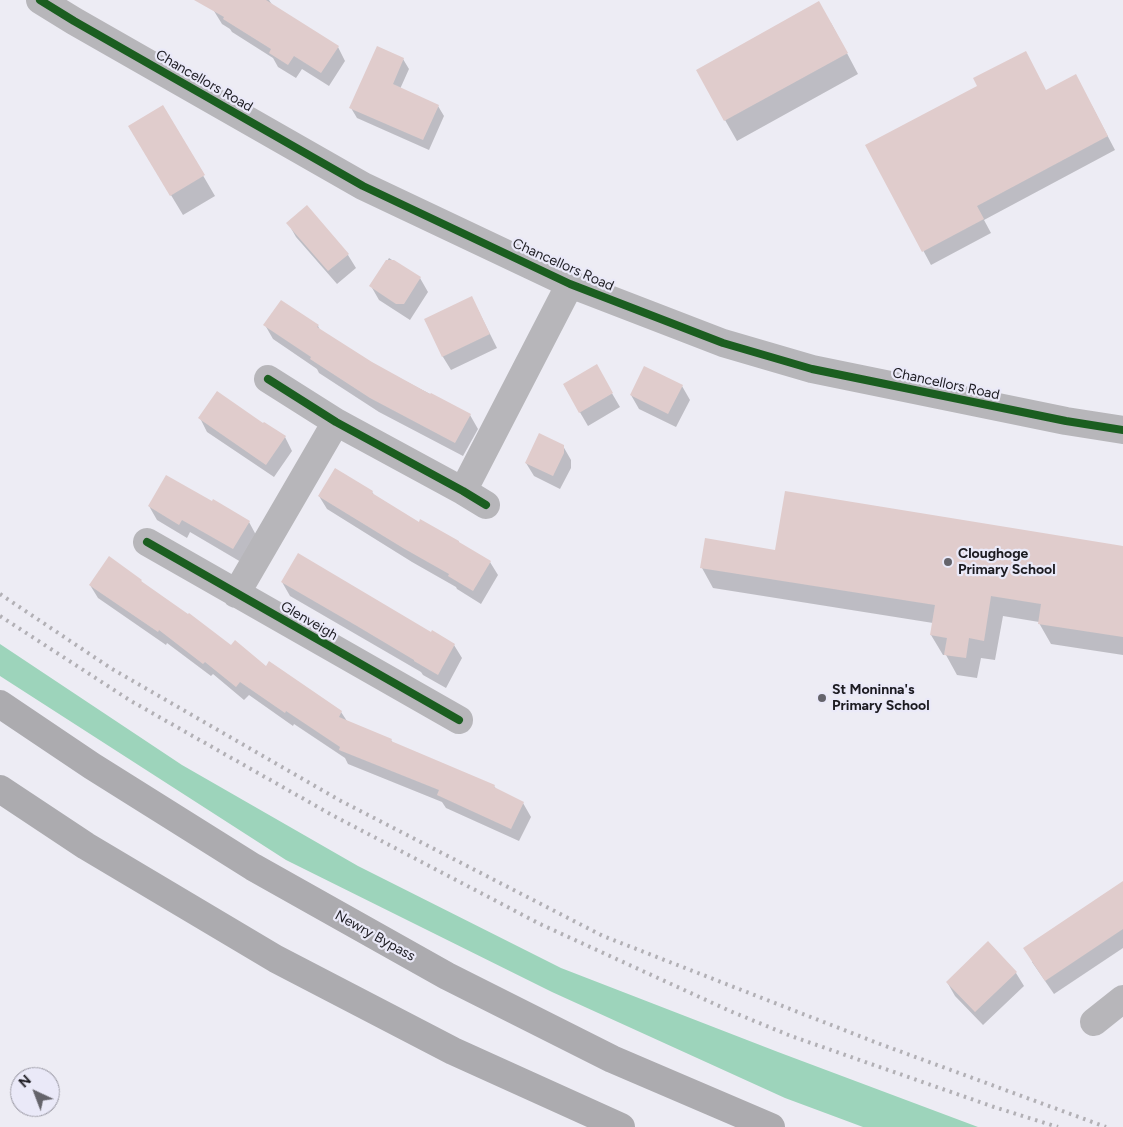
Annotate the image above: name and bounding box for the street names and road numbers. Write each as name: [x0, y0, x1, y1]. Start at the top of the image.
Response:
street label: Chancellors Road: [152, 46, 256, 116]
street label: Chancellors Road: [510, 235, 616, 295]
street label: Chancellors Road: [891, 364, 1001, 404]
street label: Glenveigh: [277, 598, 341, 644]
street label: Newry Bypass: [332, 907, 418, 965]

